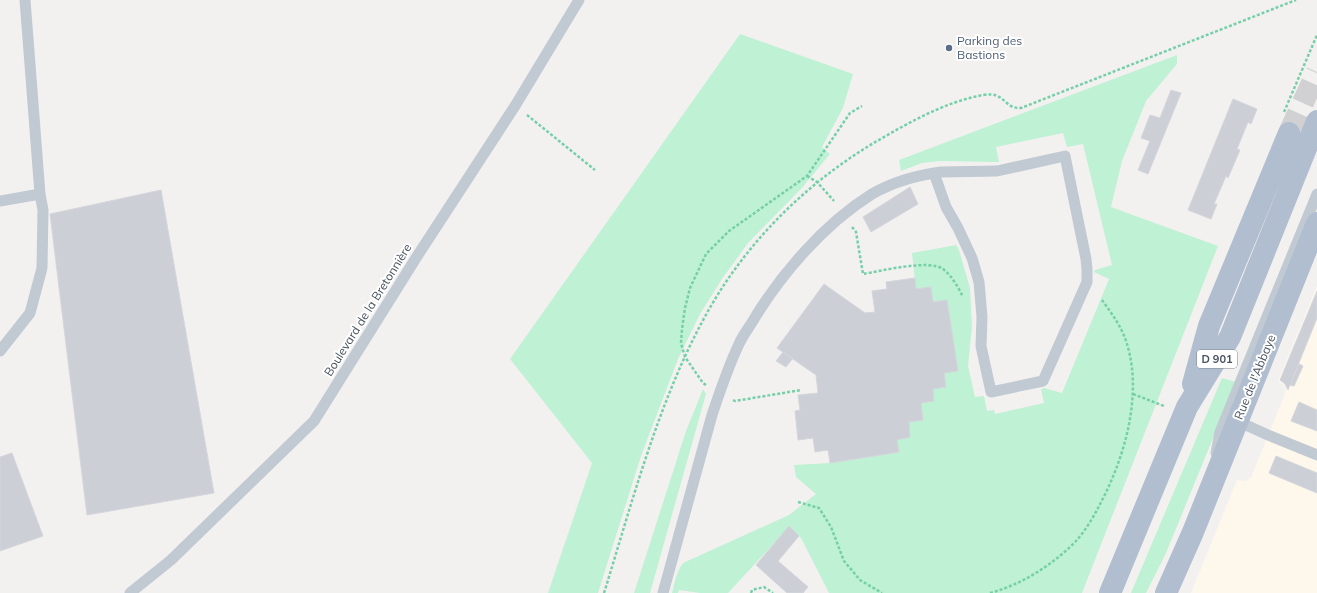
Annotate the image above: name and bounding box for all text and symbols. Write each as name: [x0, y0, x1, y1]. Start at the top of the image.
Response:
place label: Parking des Bastions: [957, 33, 1022, 62]
marker: Parking des Bastions: [944, 43, 954, 53]
street label: Boulevard de la Bretonnière: [321, 241, 415, 379]
street label: Rue de l'Abbaye: [1231, 332, 1278, 422]
road number: D 901: [1197, 350, 1237, 368]

